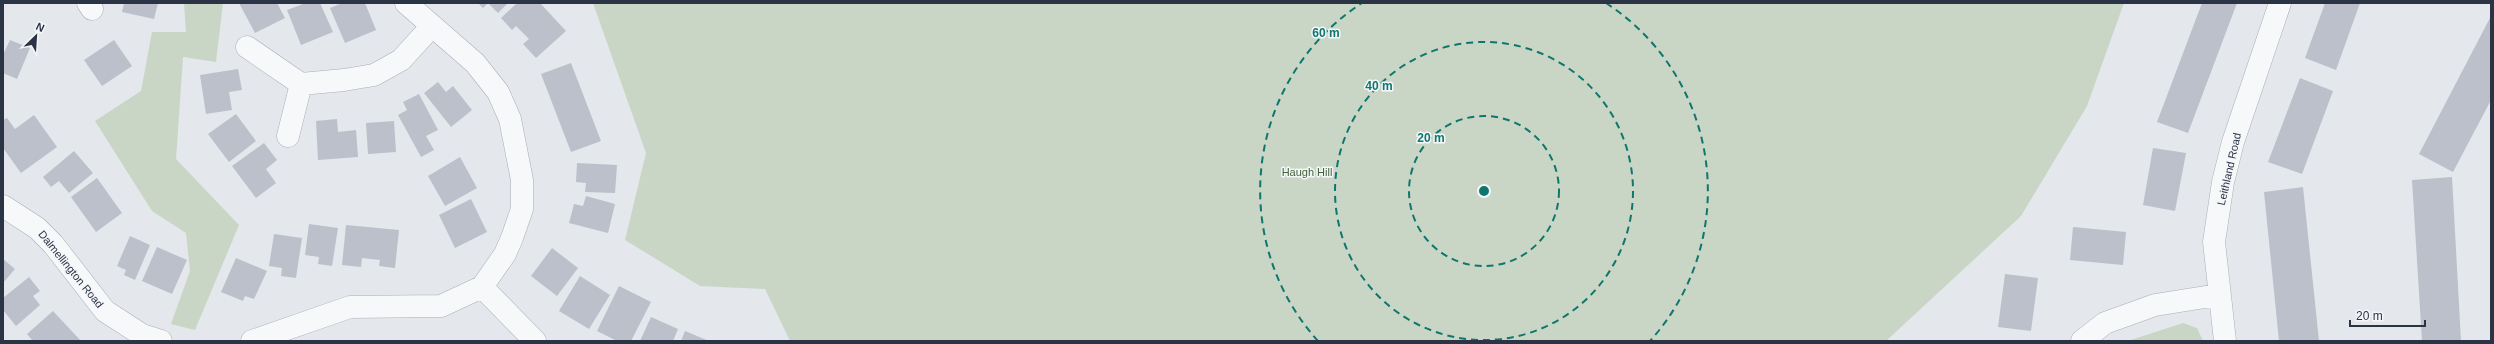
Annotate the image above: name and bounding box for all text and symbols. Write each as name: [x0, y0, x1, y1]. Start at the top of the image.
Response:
north arrow: [16, 16, 56, 56]
text: N: [34, 20, 46, 34]
text: 60 m: [1312, 26, 1340, 40]
text: 40 m: [1365, 79, 1393, 93]
text: 20 m: [1417, 131, 1445, 145]
street label: Leithland Road: [2215, 132, 2243, 206]
park label: Haugh Hill: [1282, 166, 1332, 178]
centre of rings: [1477, 184, 1491, 198]
street label: Dalmellington Road: [36, 228, 106, 310]
scale bar: [2350, 302, 2425, 328]
text: 20 m: [2356, 309, 2383, 323]

